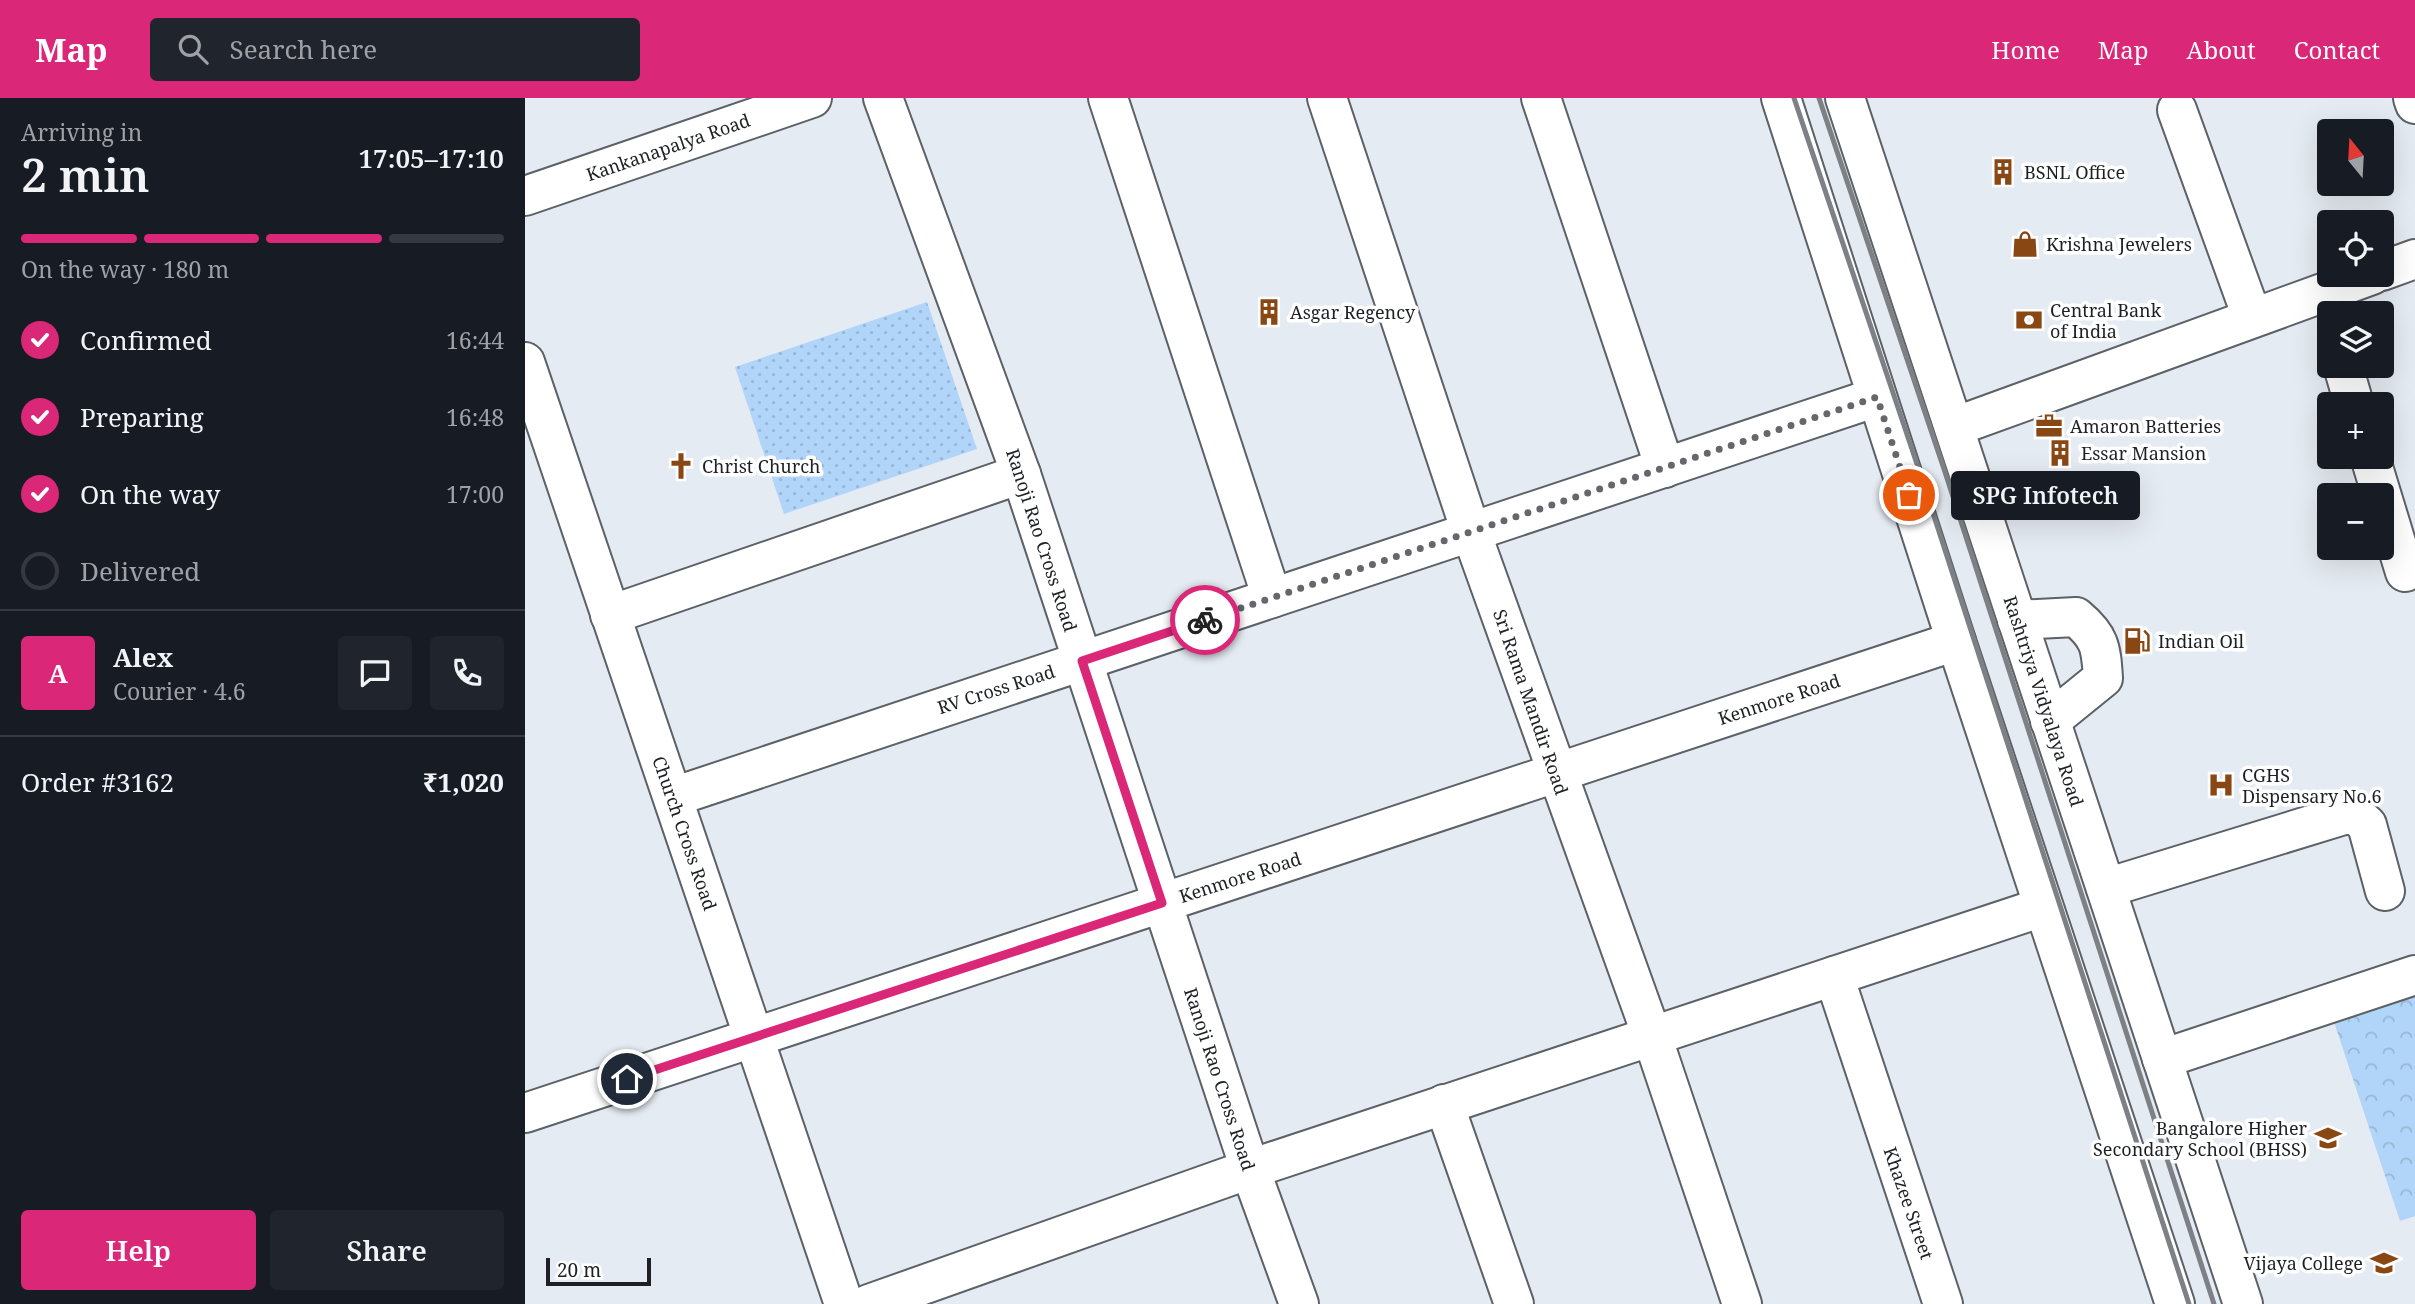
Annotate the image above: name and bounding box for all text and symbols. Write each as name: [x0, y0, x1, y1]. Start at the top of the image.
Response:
search box: [150, 18, 640, 81]
text: Map: [35, 27, 108, 72]
icon: search: [174, 30, 212, 68]
text: Search here: [230, 31, 377, 67]
text: Home: [1991, 33, 2060, 66]
text: Map: [2098, 33, 2149, 66]
text: About: [2187, 33, 2256, 66]
text: Contact: [2294, 33, 2380, 66]
street label: Kankanapalya Road: [583, 108, 753, 186]
text: Arriving in: [21, 116, 142, 148]
north arrow: [2317, 119, 2394, 196]
map controls: [2317, 119, 2394, 560]
text: 17:05–17:10: [358, 140, 504, 176]
text: 2 min: [21, 143, 149, 205]
building icon: BSNL Office: [1988, 157, 2018, 187]
place label: BSNL Office: [2024, 160, 2125, 184]
button: locate: [2317, 210, 2394, 287]
shop icon: Krishna Jewelers: [2010, 229, 2040, 259]
place label: Krishna Jewelers: [2046, 232, 2192, 256]
text: On the way · 180 m: [21, 253, 229, 285]
building icon: Asgar Regency: [1254, 297, 1284, 327]
place label: Central Bank of India: [2050, 298, 2162, 343]
place label: Asgar Regency: [1290, 300, 1416, 324]
button: layers: [2317, 301, 2394, 378]
bank icon: Central Bank of India: [2014, 305, 2044, 335]
icon: check: [21, 321, 59, 359]
text: Confirmed: [80, 322, 212, 358]
text: 16:44: [446, 324, 504, 356]
button: +: [2317, 392, 2394, 469]
icon: check: [21, 398, 59, 436]
text: Preparing: [80, 399, 204, 435]
text: 16:48: [446, 401, 504, 433]
office icon: Amaron Batteries: [2034, 411, 2064, 441]
place label: Amaron Batteries: [2070, 414, 2221, 438]
building icon: Essar Mansion: [2045, 438, 2075, 468]
place label: Essar Mansion: [2081, 441, 2207, 465]
street label: Ranoji Rao Cross Road: [1001, 445, 1083, 635]
church icon: Christ Church: [666, 451, 696, 481]
place label: Christ Church: [702, 454, 821, 478]
pin: [1879, 465, 1939, 525]
callout: SPG Infotech: [1951, 470, 2140, 520]
icon: check: [21, 475, 59, 513]
text: On the way: [80, 476, 220, 512]
icon: bag: [1890, 476, 1928, 514]
text: 17:00: [446, 478, 504, 510]
text: SPG Infotech: [1972, 479, 2119, 511]
button: −: [2317, 483, 2394, 560]
text: Delivered: [80, 553, 200, 589]
courier: [1170, 585, 1240, 655]
street label: Rashtriya Vidyalaya Road: [1999, 593, 2089, 809]
icon: bike: [1186, 601, 1224, 639]
street label: Sri Rama Mandir Road: [1488, 606, 1574, 798]
fuel station icon: Indian Oil: [2122, 626, 2152, 656]
place label: Indian Oil: [2158, 629, 2245, 653]
button: chat: [338, 636, 412, 710]
button: phone: [430, 636, 504, 710]
text: Alex: [113, 639, 173, 675]
text: A: [48, 655, 68, 691]
street label: RV Cross Road: [934, 659, 1058, 719]
street label: Kenmore Road: [1715, 668, 1843, 730]
text: Courier · 4.6: [113, 675, 246, 707]
street label: Church Cross Road: [647, 753, 723, 913]
place label: CGHS Dispensary No.6: [2242, 763, 2382, 808]
text: Order #3162: [21, 764, 174, 800]
text: ₹1,020: [423, 764, 504, 800]
hospital icon: CGHS Dispensary No.6: [2206, 770, 2236, 800]
street label: Kenmore Road: [1176, 846, 1304, 908]
street label: Ranoji Rao Cross Road: [1179, 984, 1261, 1174]
pin: [597, 1049, 657, 1109]
icon: home: [608, 1060, 646, 1098]
place label: Bangalore Higher Secondary School (BHSS): [2093, 1116, 2308, 1161]
school or university icon: Bangalore Higher Secondary School (BHSS): [2313, 1123, 2343, 1153]
street label: Khazee Street: [1879, 1144, 1939, 1262]
button: Help: [21, 1210, 256, 1290]
button: Share: [270, 1210, 504, 1290]
school or university icon: Vijaya College: [2369, 1248, 2399, 1278]
place label: Vijaya College: [2243, 1251, 2363, 1275]
scale bar: [546, 1255, 651, 1287]
text: 20 m: [557, 1257, 601, 1283]

